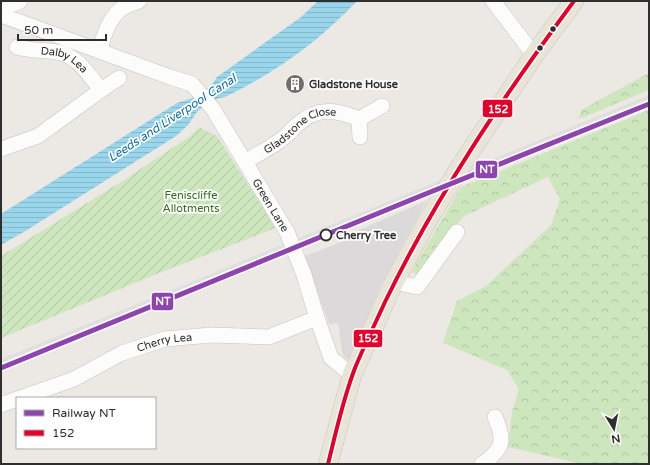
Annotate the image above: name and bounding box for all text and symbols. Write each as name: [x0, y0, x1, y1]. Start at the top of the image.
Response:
scale bar: [18, 16, 106, 42]
text: 50 m: [24, 23, 53, 37]
unlabelled marker: [548, 24, 558, 34]
unlabelled marker: [535, 43, 545, 53]
street label: Dalby Lea: [40, 45, 90, 76]
water label: Leeds and Liverpool Canal: [105, 70, 240, 165]
building icon: Gladstone House: [284, 73, 306, 95]
place label: Gladstone House: [309, 78, 399, 91]
line badge: 152: [482, 99, 513, 118]
text: 152: [488, 103, 508, 116]
street label: Gladstone Close: [261, 105, 337, 157]
line badge: NT: [475, 160, 498, 179]
text: NT: [479, 163, 495, 176]
street label: Green Lane: [249, 176, 291, 234]
park label: Feniscliffe Allotments: [163, 189, 219, 215]
marker: Cherry Tree: [319, 228, 333, 242]
place label: Cherry Tree: [336, 229, 397, 243]
line badge: NT: [151, 292, 174, 311]
text: NT: [155, 295, 171, 308]
line badge: 152: [353, 329, 383, 348]
street label: Cherry Lea: [135, 331, 193, 355]
text: 152: [358, 332, 378, 345]
legend: [16, 397, 156, 449]
text: Railway NT: [52, 406, 117, 420]
north arrow: [594, 409, 634, 449]
text: 152: [52, 426, 75, 440]
text: N: [610, 431, 621, 446]

